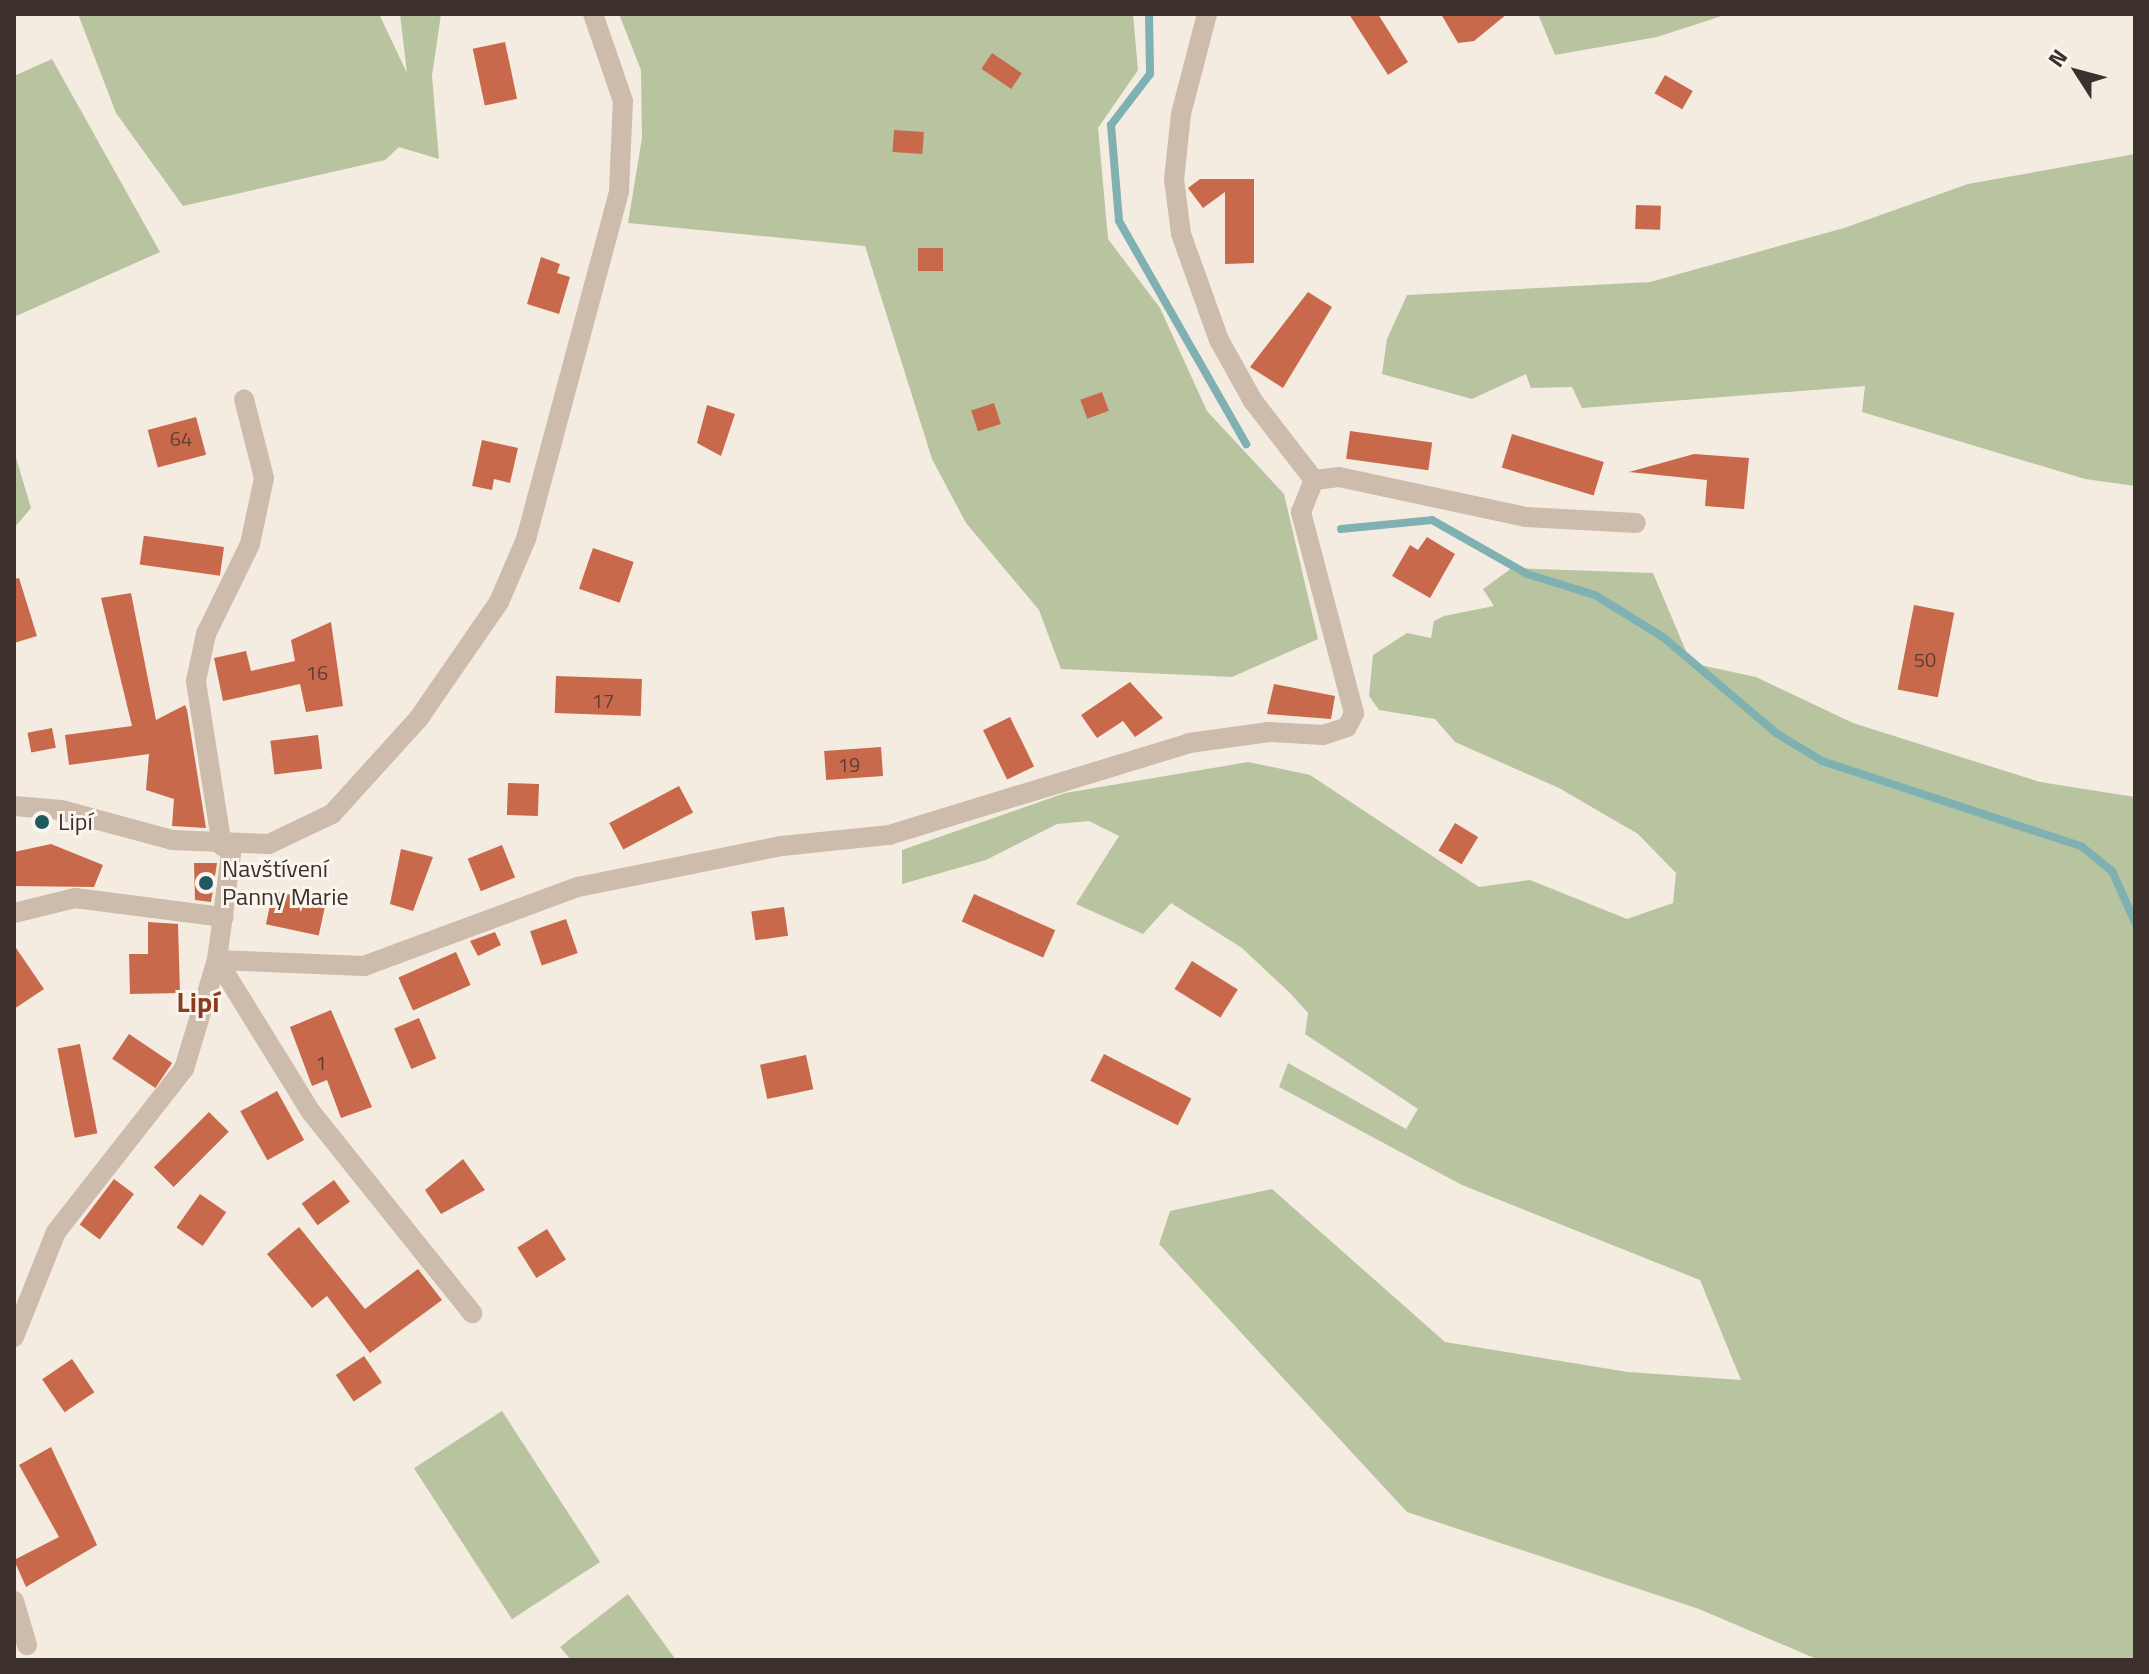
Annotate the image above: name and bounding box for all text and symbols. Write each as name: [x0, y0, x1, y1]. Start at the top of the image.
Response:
north arrow: [2037, 32, 2117, 112]
text: N: [2039, 42, 2076, 74]
house number: 64: [170, 426, 192, 450]
house number: 50: [1914, 647, 1936, 671]
house number: 16: [306, 660, 328, 684]
house number: 17: [592, 688, 614, 712]
house number: 19: [838, 752, 860, 776]
place label: Lipí: [58, 808, 93, 836]
marker: Lipí: [33, 813, 51, 831]
place label: Navštívení Panny Marie: [222, 855, 349, 911]
marker: Navštívení Panny Marie: [197, 874, 215, 892]
district label: Lipí: [177, 985, 219, 1019]
house number: 1: [315, 1050, 327, 1074]

